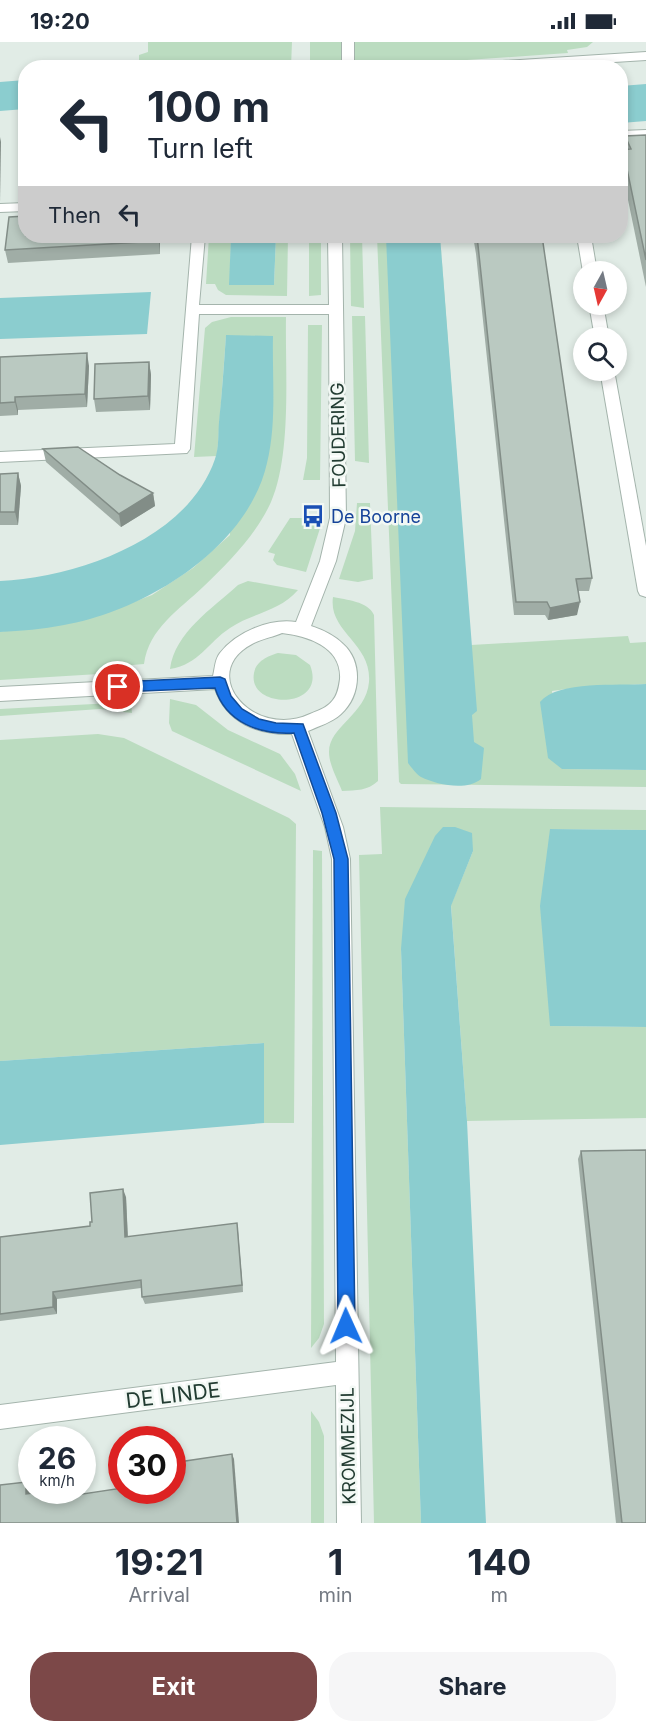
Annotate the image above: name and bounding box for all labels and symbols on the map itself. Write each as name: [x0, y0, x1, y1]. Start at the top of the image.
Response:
north arrow: [573, 261, 627, 315]
street label: FOUDERING: [327, 382, 349, 488]
bus stop icon: De Boorne: [300, 503, 326, 529]
place label: De Boorne: [331, 506, 421, 527]
pin: [92, 661, 143, 712]
position arrow: [314, 1294, 378, 1358]
street label: DE LINDE: [124, 1377, 222, 1413]
street label: KROMMEZIJL: [336, 1387, 360, 1505]
speed limit sign: 30: [108, 1426, 186, 1504]

